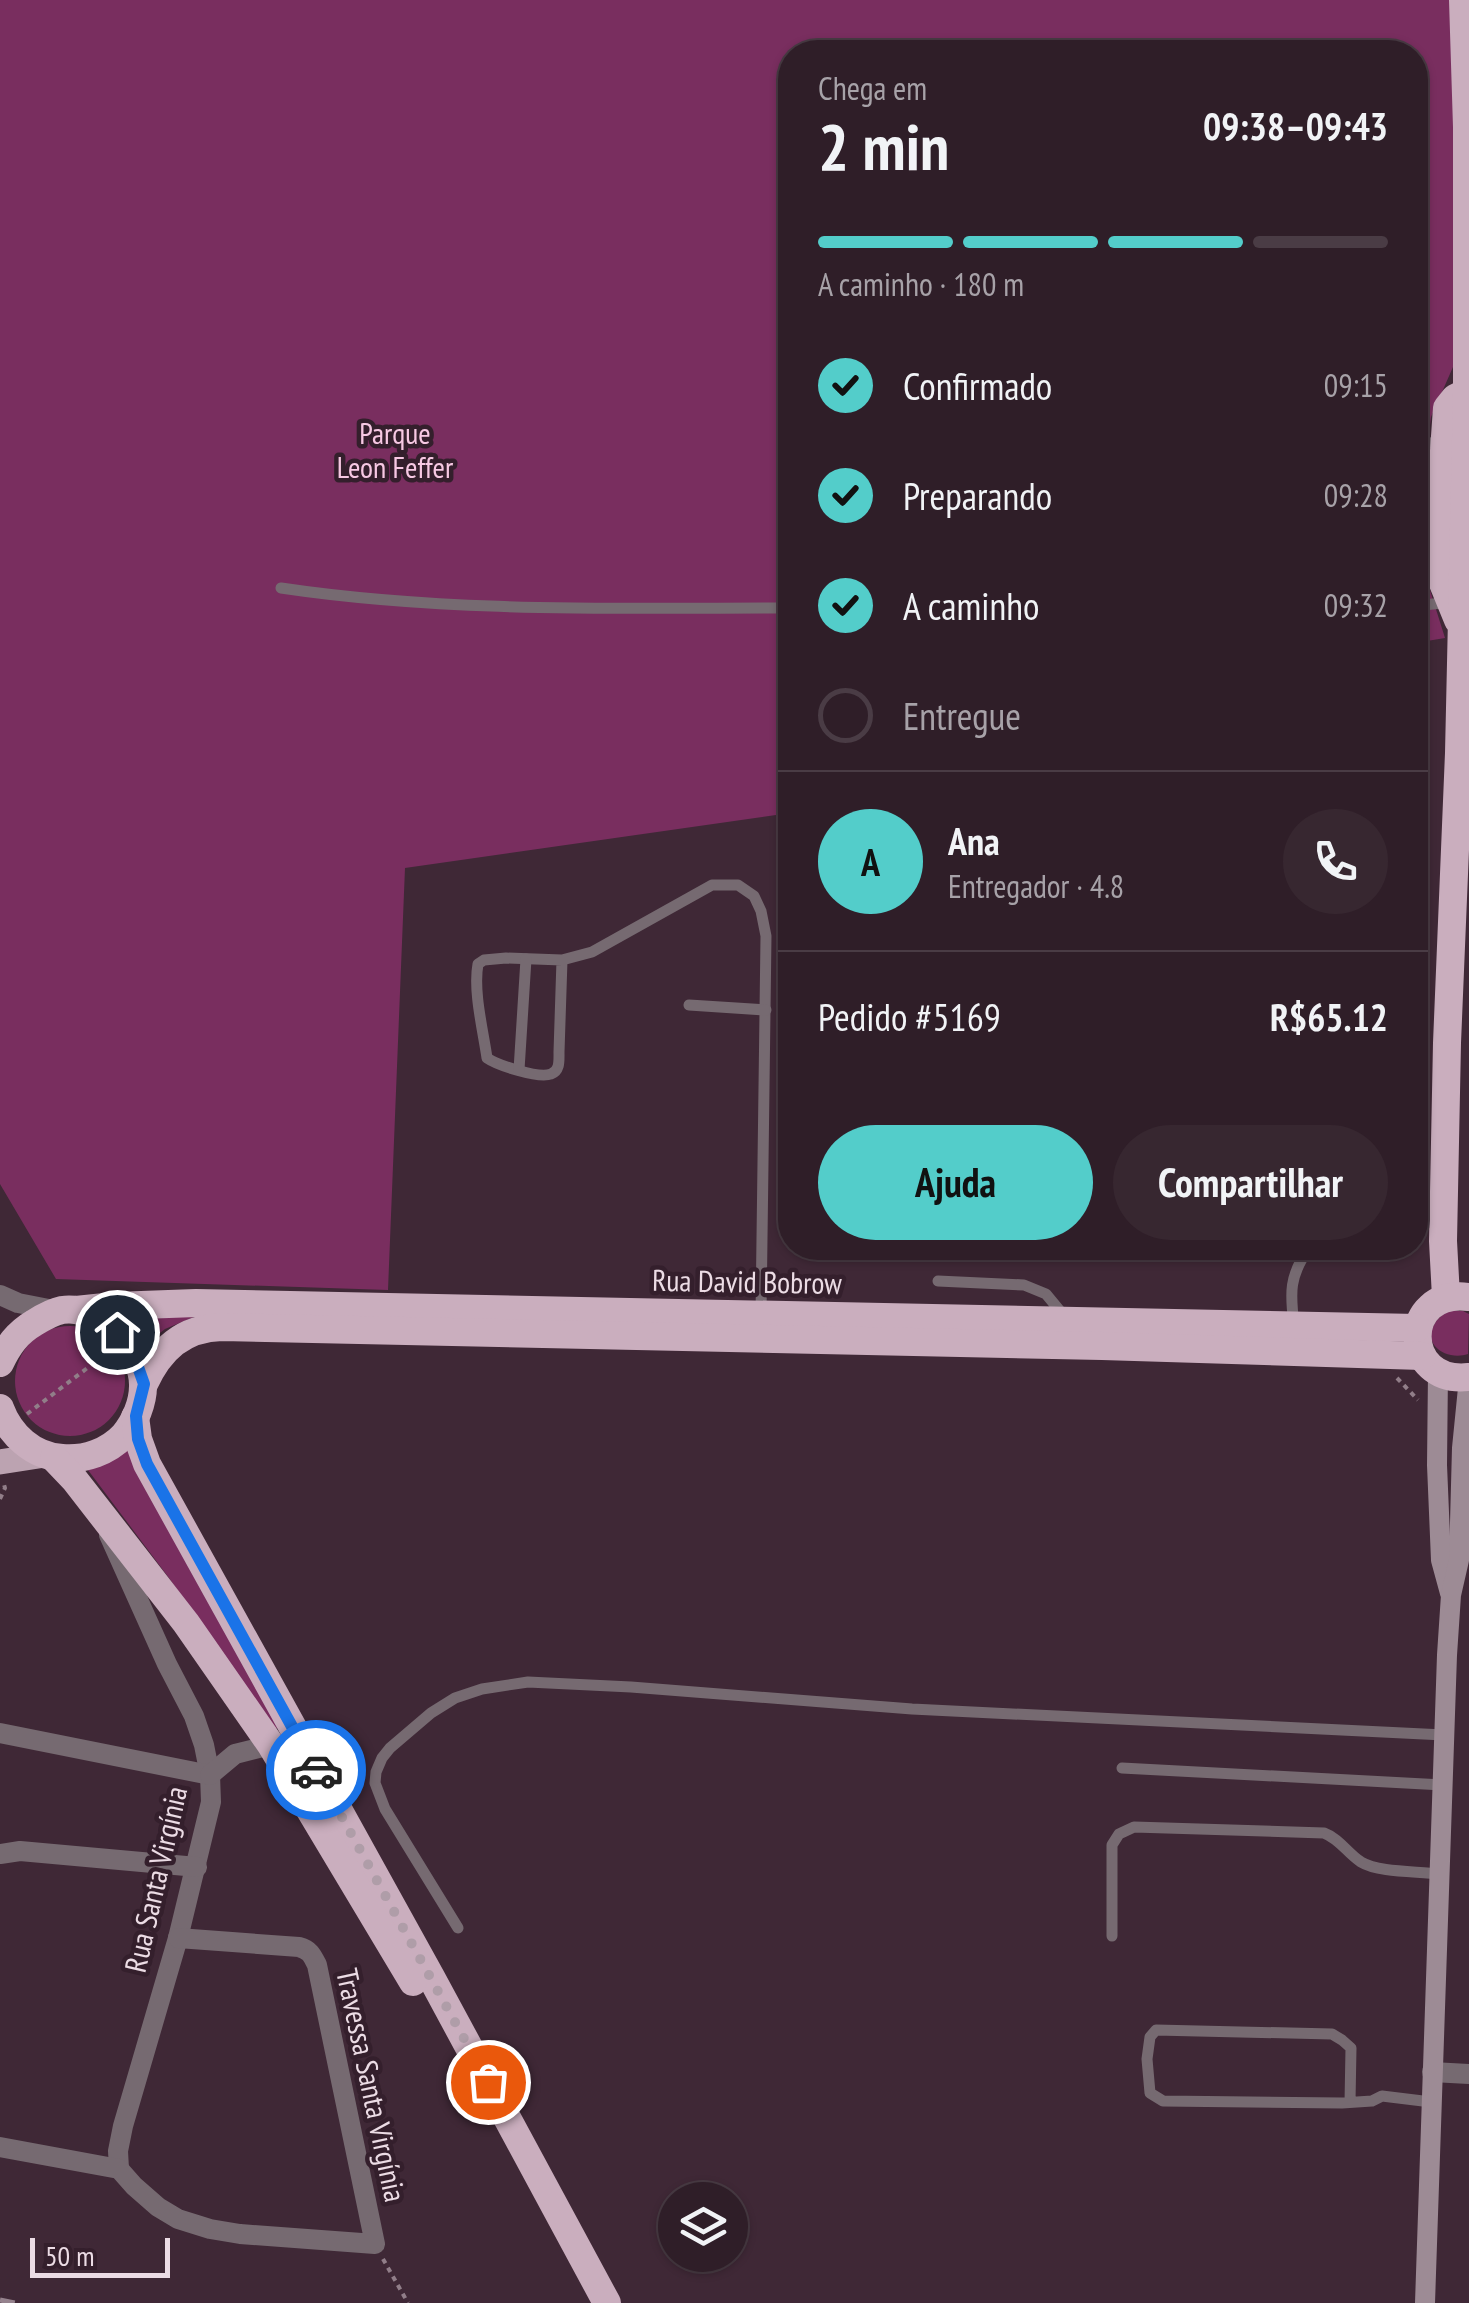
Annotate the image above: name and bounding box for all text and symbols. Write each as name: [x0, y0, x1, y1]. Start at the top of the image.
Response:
text: Chega em: [818, 67, 927, 109]
text: 09:38–09:43: [1203, 101, 1388, 150]
text: 2 min: [818, 104, 949, 188]
text: A caminho · 180 m: [818, 263, 1024, 305]
icon: check: [818, 358, 873, 413]
text: Confirmado: [903, 361, 1052, 410]
text: 09:15: [1324, 364, 1388, 406]
park label: Parque Leon Feffer: [337, 413, 454, 486]
icon: check: [818, 468, 873, 523]
text: Preparando: [903, 471, 1052, 520]
text: 09:28: [1324, 474, 1388, 516]
icon: check: [818, 578, 873, 633]
text: A caminho: [903, 581, 1039, 630]
text: 09:32: [1324, 584, 1388, 626]
text: Entregue: [903, 691, 1021, 740]
button: phone: [1283, 809, 1388, 914]
text: Ana: [948, 816, 1000, 865]
text: A: [861, 837, 880, 886]
text: Entregador · 4.8: [948, 865, 1124, 907]
text: Pedido #5169: [818, 992, 1001, 1041]
text: R$65.12: [1270, 992, 1388, 1041]
button: Ajuda: [818, 1125, 1093, 1240]
button: Compartilhar: [1113, 1125, 1388, 1240]
street label: Rua David Bobrow: [652, 1260, 843, 1302]
pin: [75, 1290, 160, 1375]
icon: home: [90, 1305, 145, 1360]
courier: [266, 1720, 366, 1820]
icon: car: [289, 1743, 344, 1798]
street label: Rua Santa Virgínia: [115, 1782, 195, 1976]
street label: Travessa Santa Virgínia: [328, 1965, 416, 2205]
pin: [446, 2040, 531, 2125]
icon: bag: [461, 2055, 516, 2110]
map controls: [658, 2182, 748, 2272]
button: layers: [658, 2182, 748, 2272]
scale bar: [30, 2233, 170, 2278]
text: 50 m: [45, 2237, 94, 2274]

